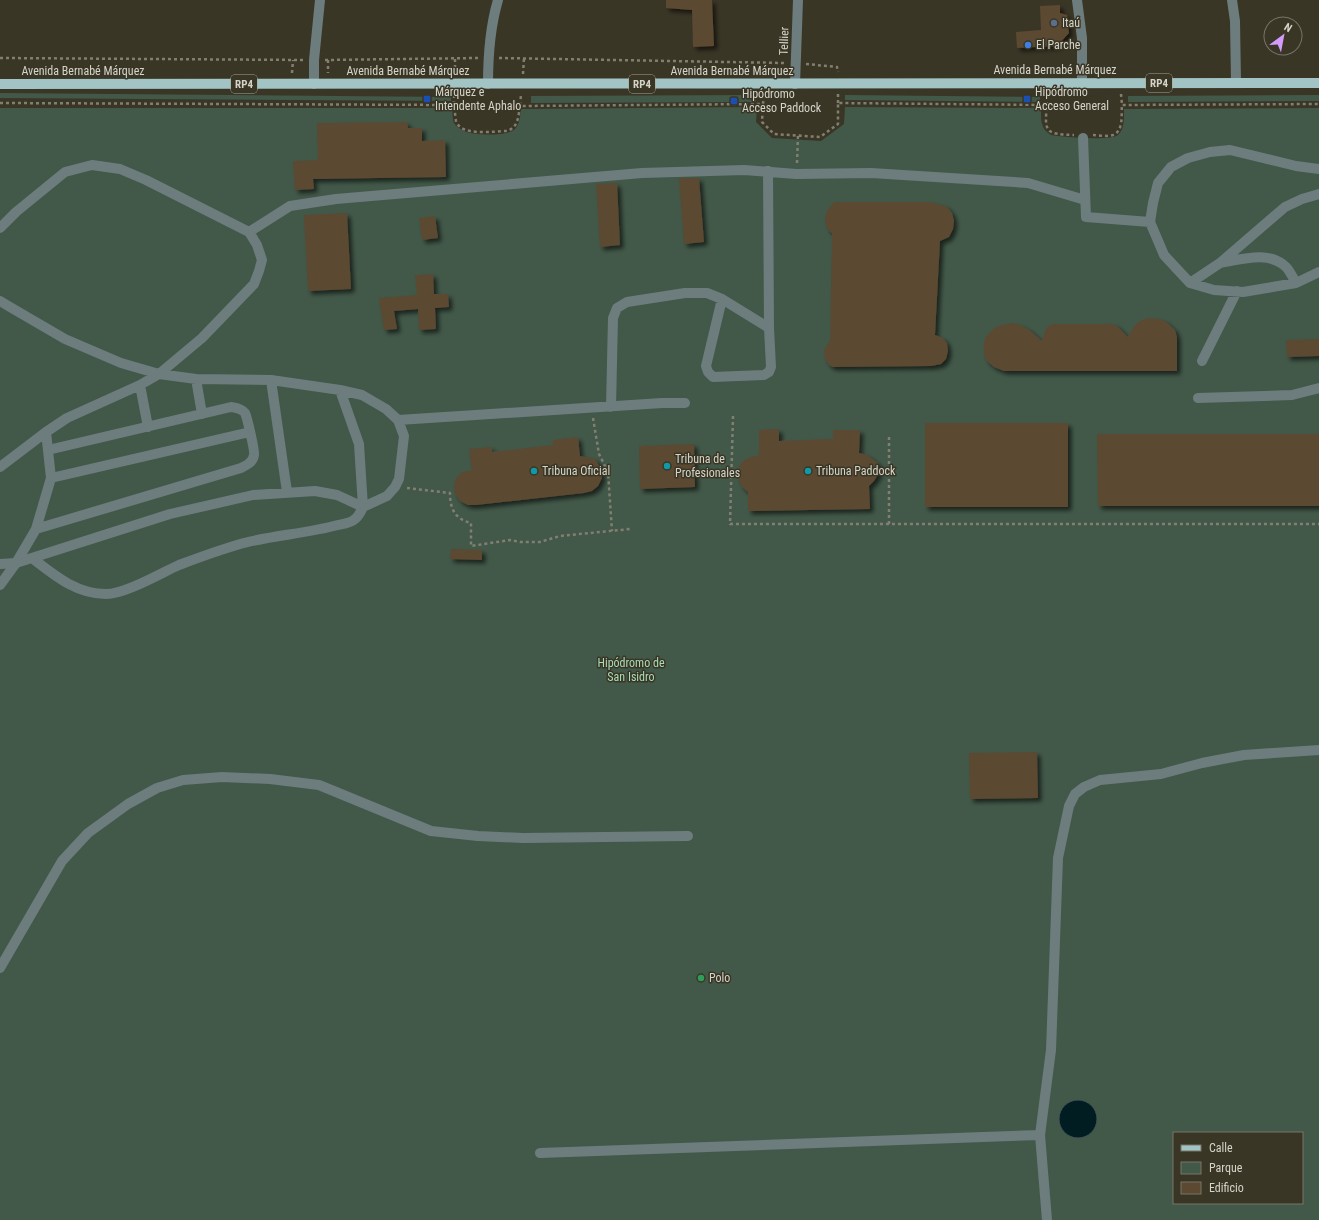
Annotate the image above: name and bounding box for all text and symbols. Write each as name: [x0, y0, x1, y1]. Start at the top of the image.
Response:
place label: Itaú: [1062, 16, 1080, 30]
north arrow: [1263, 16, 1303, 56]
marker: Itaú: [1049, 18, 1059, 28]
text: N: [1282, 21, 1295, 35]
street label: Tellier: [777, 26, 792, 56]
place label: El Parche: [1036, 38, 1081, 52]
marker: El Parche: [1023, 40, 1033, 50]
street label: Avenida Bernabé Márquez: [993, 63, 1117, 77]
street label: Avenida Bernabé Márquez: [21, 64, 145, 78]
street label: Avenida Bernabé Márquez: [346, 64, 470, 78]
street label: Avenida Bernabé Márquez: [670, 64, 794, 78]
road number: RP4: [1146, 74, 1172, 92]
road number: RP4: [231, 75, 257, 93]
road number: RP4: [629, 75, 655, 93]
place label: Márquez e Intendente Aphalo: [435, 85, 521, 113]
place label: Hipódromo Acceso General: [1035, 85, 1109, 113]
place label: Hipódromo Acceso Paddock: [742, 87, 822, 115]
marker: Márquez e Intendente Aphalo: [422, 94, 432, 104]
marker: Hipódromo Acceso General: [1022, 94, 1032, 104]
marker: Hipódromo Acceso Paddock: [729, 96, 739, 106]
place label: Tribuna de Profesionales: [675, 452, 740, 480]
marker: Tribuna de Profesionales: [662, 461, 672, 471]
place label: Tribuna Oficial: [542, 464, 610, 478]
place label: Tribuna Paddock: [816, 464, 896, 478]
marker: Tribuna Oficial: [529, 466, 539, 476]
marker: Tribuna Paddock: [803, 466, 813, 476]
park label: Hipódromo de San Isidro: [597, 656, 665, 684]
place label: Polo: [709, 971, 730, 985]
marker: Polo: [696, 973, 706, 983]
legend: [1173, 1132, 1303, 1204]
text: Calle: [1209, 1141, 1233, 1155]
text: Parque: [1209, 1161, 1243, 1175]
text: Edificio: [1209, 1181, 1244, 1195]

